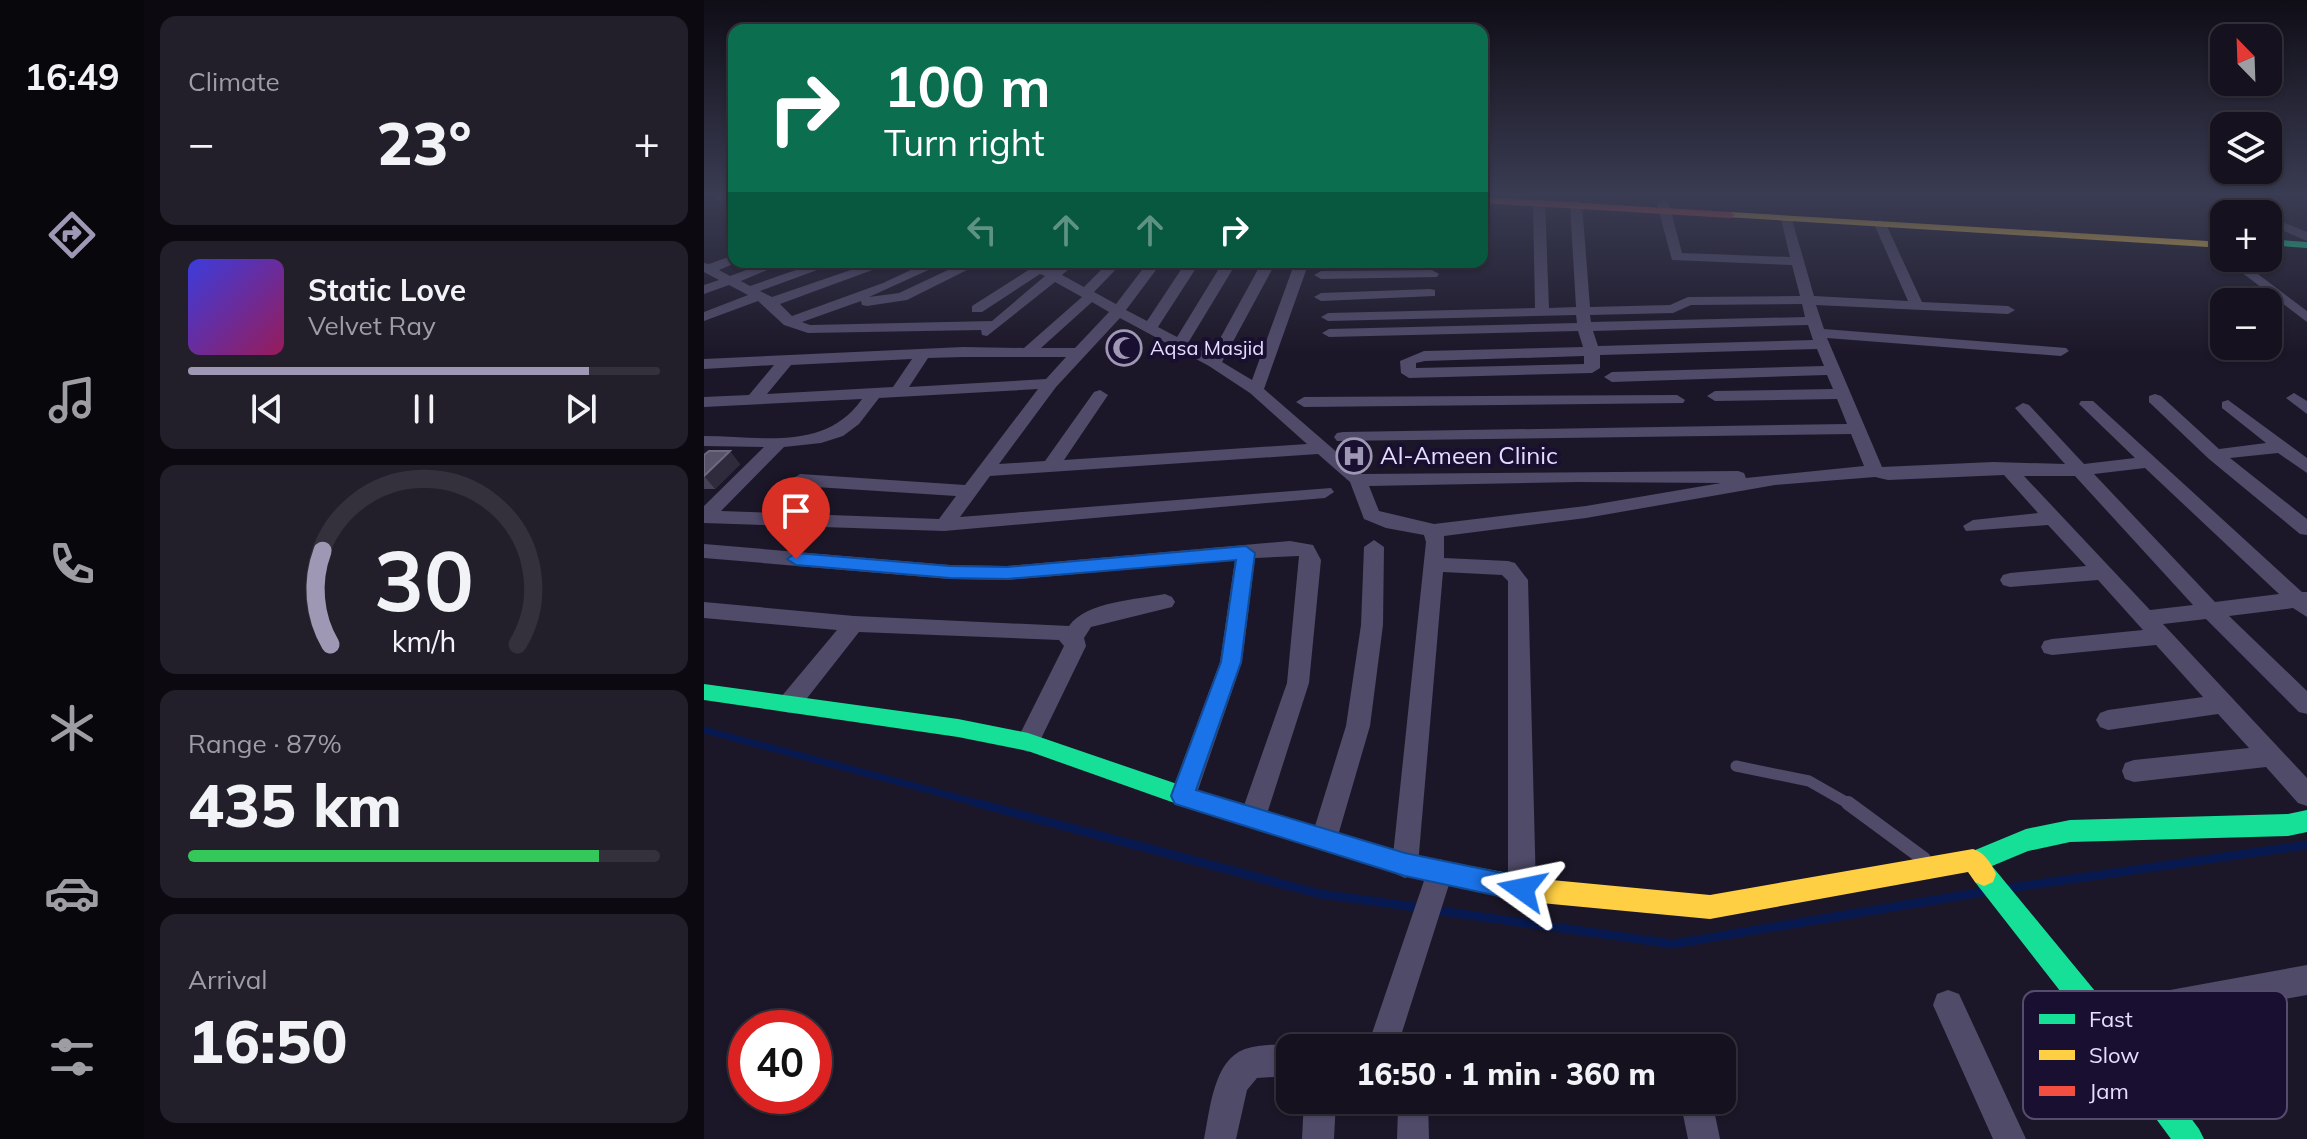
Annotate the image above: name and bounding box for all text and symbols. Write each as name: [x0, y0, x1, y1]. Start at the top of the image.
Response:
north arrow: [2210, 24, 2282, 96]
map controls: [2210, 24, 2282, 360]
text: 100 m: [884, 51, 1051, 121]
text: 16:49: [24, 54, 120, 99]
icon: right: [752, 56, 856, 160]
text: Climate: [188, 65, 280, 98]
text: 23°: [376, 105, 472, 180]
button: layers: [2210, 112, 2282, 184]
text: −: [188, 115, 214, 170]
text: +: [634, 115, 660, 170]
text: Turn right: [884, 120, 1045, 165]
button: +: [2210, 200, 2282, 272]
icon: directions: [44, 207, 100, 263]
icon: left: [960, 208, 1004, 252]
icon: ahead: [1044, 208, 1088, 252]
icon: ahead: [1128, 208, 1172, 252]
icon: right: [1212, 208, 1256, 252]
text: Static Love: [308, 271, 466, 309]
button: −: [2210, 288, 2282, 360]
text: Velvet Ray: [308, 309, 436, 342]
mosque icon: Aqsa Masjid: [1105, 329, 1143, 367]
place label: Aqsa Masjid: [1150, 335, 1264, 360]
icon: music: [44, 372, 100, 428]
icon: previous: [245, 387, 289, 431]
icon: pause: [402, 387, 446, 431]
icon: next: [559, 387, 603, 431]
hospital icon: Al-Ameen Clinic: [1335, 437, 1373, 475]
place label: Al-Ameen Clinic: [1380, 440, 1558, 470]
pin: [762, 477, 830, 559]
icon: arrive: [774, 489, 818, 533]
text: 30: [374, 527, 474, 632]
icon: phone: [44, 536, 100, 592]
text: km/h: [392, 624, 456, 660]
icon: climate: [44, 700, 100, 756]
text: Range · 87%: [188, 727, 342, 760]
text: 435 km: [188, 767, 402, 842]
position arrow: [1480, 847, 1564, 931]
icon: car: [44, 865, 100, 921]
text: Arrival: [188, 963, 268, 996]
legend: [2023, 991, 2287, 1119]
text: 16:50: [188, 1003, 348, 1078]
text: Fast: [2089, 1005, 2133, 1033]
speed limit sign: 40: [728, 1010, 832, 1114]
icon: filters: [44, 1029, 100, 1085]
text: Slow: [2089, 1041, 2139, 1069]
text: 16:50 · 1 min · 360 m: [1356, 1055, 1656, 1093]
text: Jam: [2089, 1077, 2129, 1105]

